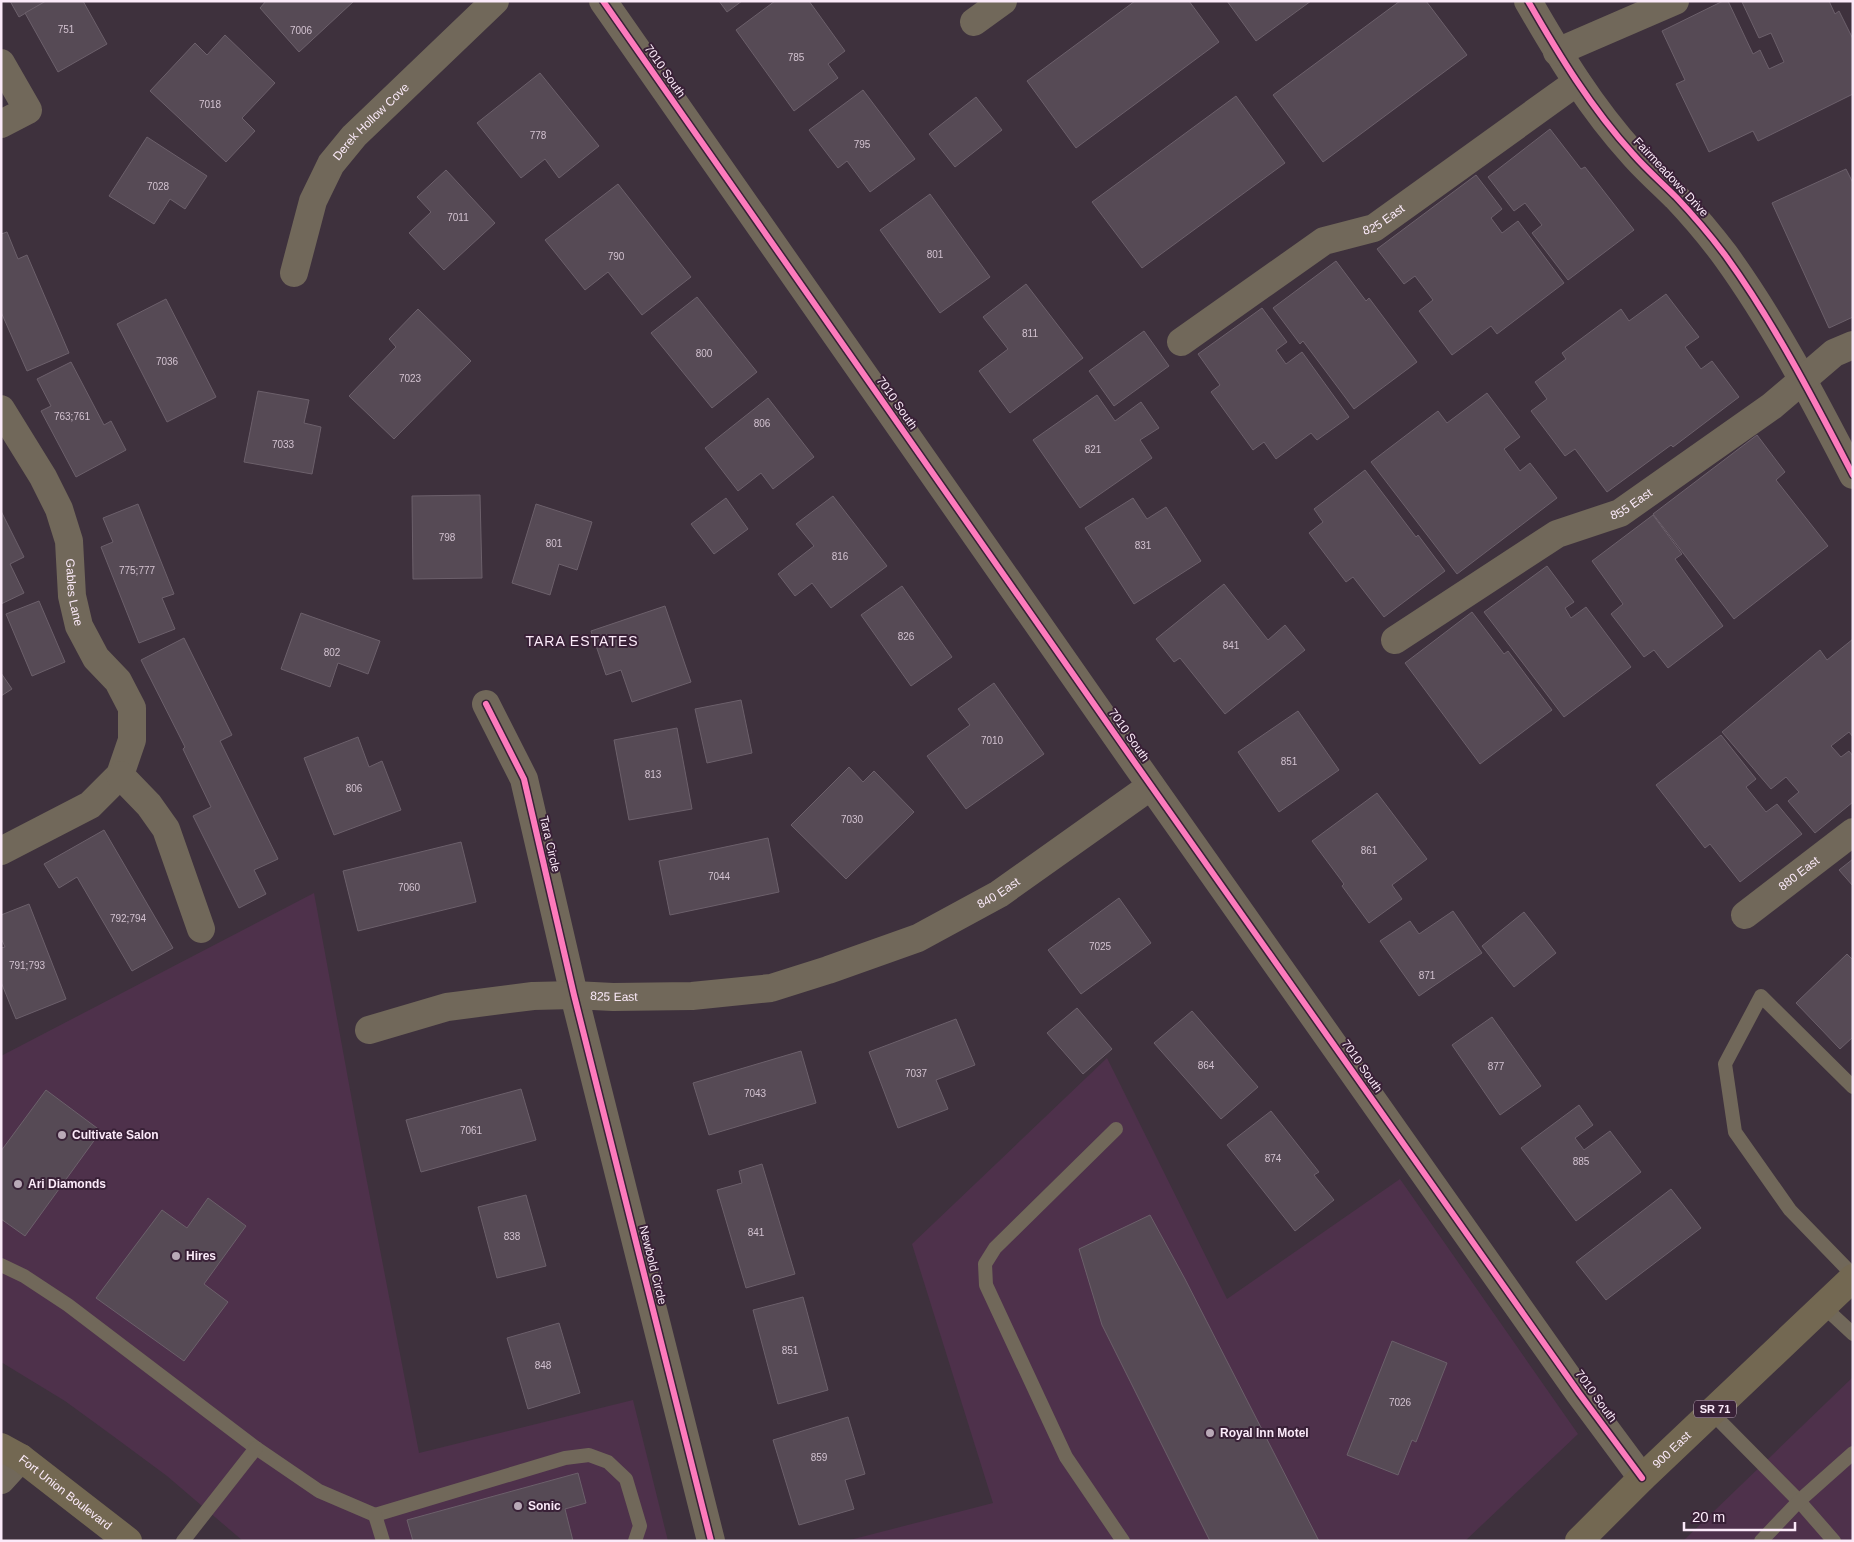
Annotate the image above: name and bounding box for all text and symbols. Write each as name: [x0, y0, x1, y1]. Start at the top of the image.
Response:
house number: 751: [58, 24, 75, 35]
house number: 7006: [290, 25, 313, 36]
street label: 7010 South: [642, 42, 688, 100]
house number: 785: [788, 52, 805, 63]
street label: Derek Hollow Cove: [330, 80, 412, 163]
house number: 7018: [199, 99, 222, 110]
house number: 778: [530, 130, 547, 141]
street label: Fairmeadows Drive: [1631, 134, 1712, 220]
house number: 795: [854, 139, 871, 150]
house number: 7028: [147, 181, 170, 192]
street label: 825 East: [1361, 201, 1408, 238]
house number: 7011: [447, 212, 469, 223]
house number: 801: [927, 249, 944, 260]
house number: 790: [608, 251, 625, 262]
house number: 811: [1022, 328, 1038, 339]
house number: 800: [696, 348, 713, 359]
house number: 7036: [156, 356, 179, 367]
house number: 7023: [399, 373, 422, 384]
street label: 7010 South: [874, 374, 920, 432]
house number: 763;761: [54, 411, 91, 422]
house number: 806: [754, 418, 771, 429]
house number: 7033: [272, 439, 295, 450]
house number: 821: [1085, 444, 1102, 455]
street label: 855 East: [1609, 485, 1655, 523]
house number: 798: [439, 532, 456, 543]
house number: 801: [546, 538, 563, 549]
house number: 831: [1135, 540, 1152, 551]
house number: 816: [832, 551, 849, 562]
street label: Gables Lane: [63, 558, 86, 628]
house number: 775;777: [119, 565, 156, 576]
house number: 826: [898, 631, 915, 642]
district label: TARA ESTATES: [525, 633, 639, 649]
house number: 841: [1223, 640, 1240, 651]
house number: 802: [324, 647, 341, 658]
street label: 7010 South: [1106, 706, 1152, 764]
house number: 7010: [981, 735, 1004, 746]
house number: 851: [1281, 756, 1298, 767]
house number: 813: [645, 769, 662, 780]
house number: 806: [346, 783, 363, 794]
street label: Tara Circle: [537, 814, 563, 874]
house number: 7030: [841, 814, 864, 825]
house number: 861: [1361, 845, 1378, 856]
street label: 880 East: [1776, 853, 1823, 894]
house number: 7044: [708, 871, 731, 882]
street label: 840 East: [975, 874, 1023, 911]
house number: 7060: [398, 882, 421, 893]
house number: 792;794: [110, 913, 147, 924]
house number: 7025: [1089, 941, 1112, 952]
house number: 791;793: [9, 960, 46, 971]
house number: 871: [1419, 970, 1436, 981]
street label: 825 East: [590, 989, 638, 1004]
street label: 7010 South: [1339, 1037, 1385, 1095]
house number: 864: [1198, 1060, 1215, 1071]
house number: 877: [1488, 1061, 1505, 1072]
house number: 7037: [905, 1068, 928, 1079]
house number: 7043: [744, 1088, 767, 1099]
house number: 7061: [460, 1125, 483, 1136]
place label: Cultivate Salon: [72, 1128, 159, 1142]
marker: Cultivate Salon: [56, 1129, 68, 1141]
house number: 874: [1265, 1153, 1282, 1164]
house number: 885: [1573, 1156, 1590, 1167]
place label: Ari Diamonds: [28, 1177, 106, 1191]
marker: Ari Diamonds: [12, 1178, 24, 1190]
street label: Newbold Circle: [636, 1224, 670, 1306]
house number: 841: [748, 1227, 765, 1238]
house number: 838: [504, 1231, 521, 1242]
place label: Hires: [186, 1249, 216, 1263]
marker: Hires: [170, 1250, 182, 1262]
house number: 851: [782, 1345, 799, 1356]
house number: 848: [535, 1360, 552, 1371]
street label: 7010 South: [1572, 1367, 1620, 1425]
house number: 7026: [1389, 1397, 1412, 1408]
road number: SR 71: [1694, 1400, 1736, 1418]
place label: Royal Inn Motel: [1220, 1426, 1309, 1440]
marker: Royal Inn Motel: [1204, 1427, 1216, 1439]
street label: 900 East: [1650, 1428, 1694, 1471]
street label: Fort Union Boulevard: [16, 1452, 115, 1533]
house number: 859: [811, 1452, 828, 1463]
place label: Sonic: [528, 1499, 561, 1513]
marker: Sonic: [512, 1500, 524, 1512]
scale bar: [1684, 1500, 1795, 1532]
text: 20 m: [1692, 1508, 1725, 1525]

